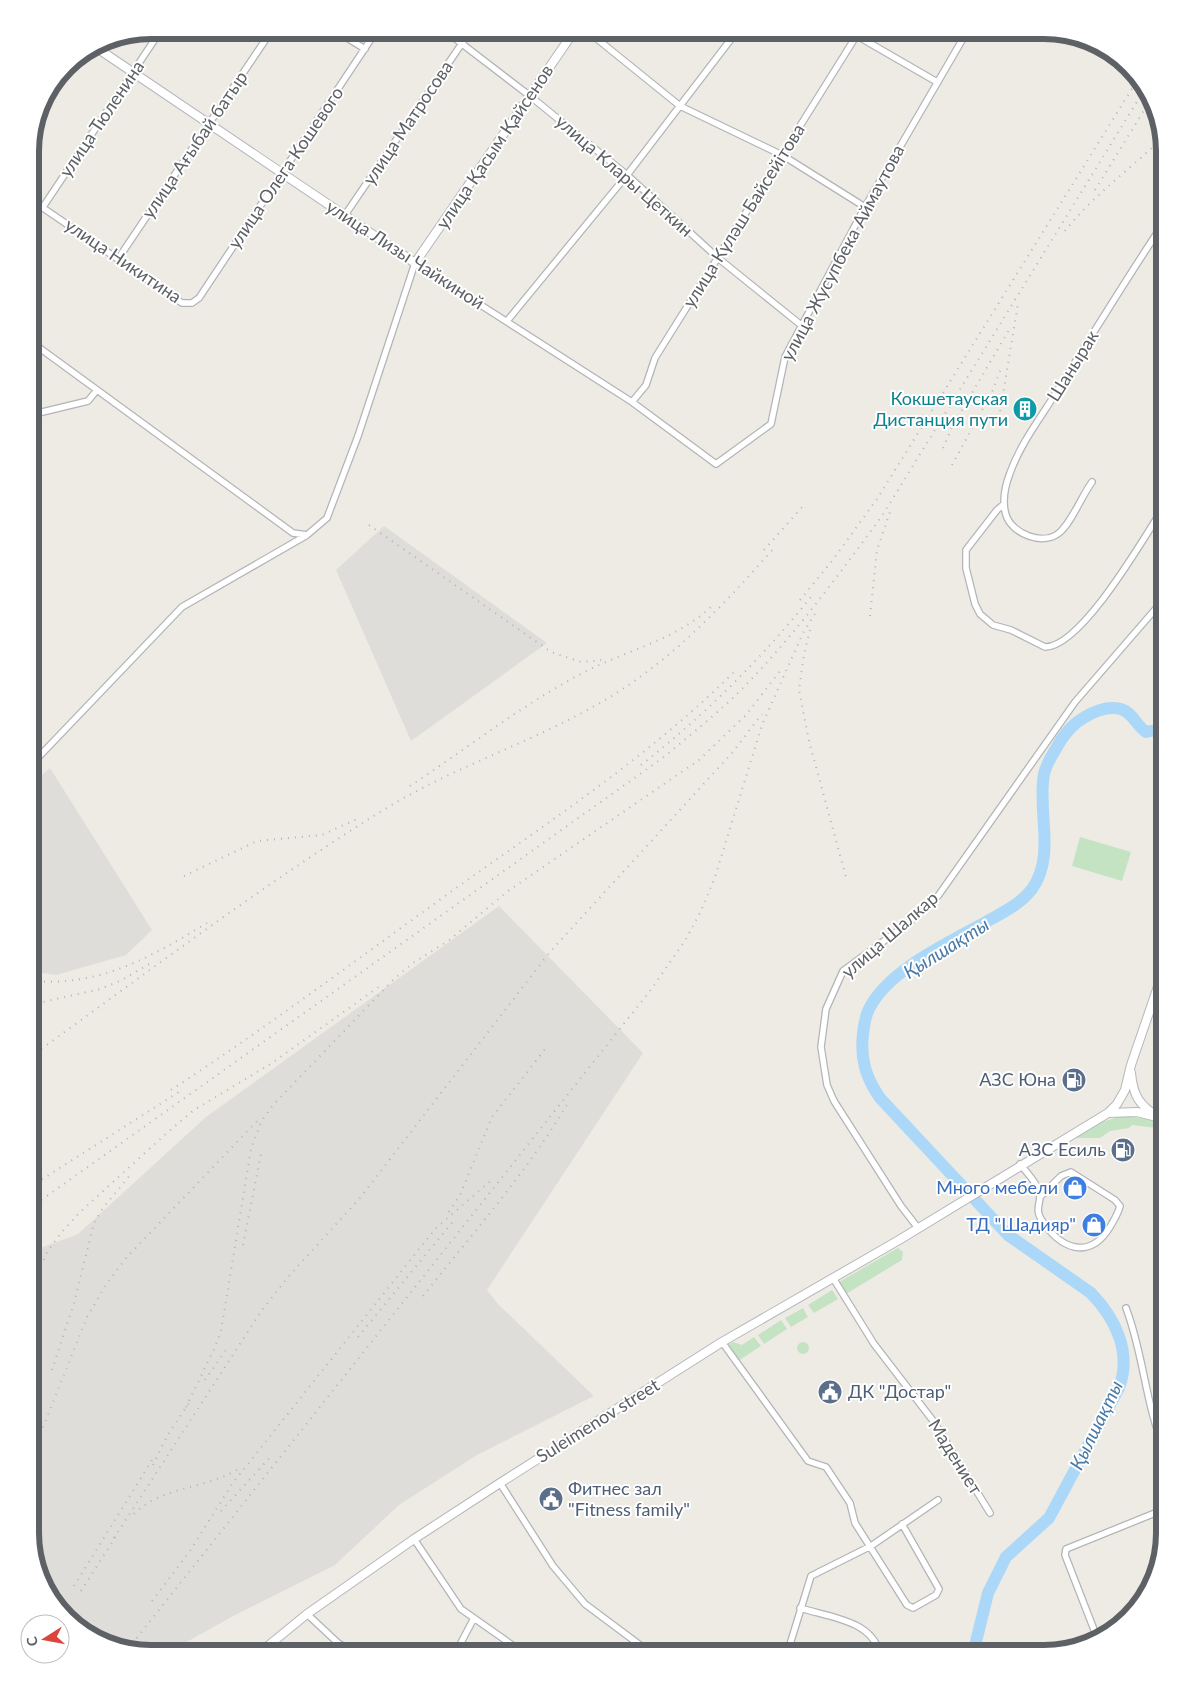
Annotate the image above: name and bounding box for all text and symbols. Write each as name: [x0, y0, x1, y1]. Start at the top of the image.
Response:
street label: улица Тюленина: [54, 56, 148, 181]
street label: улица Матросова: [358, 56, 457, 189]
street label: улица Қасым Қайсенов: [431, 60, 557, 233]
street label: улица Ағыбай батыр: [137, 67, 252, 222]
street label: улица Олега Кошевого: [223, 82, 348, 253]
street label: улица Клары Цеткин: [551, 110, 698, 241]
street label: улица Күләш Байсейітова: [677, 119, 809, 311]
street label: улица Жусупбека Аймаутова: [776, 141, 909, 364]
street label: улица Лизы Чайкиной: [322, 195, 489, 314]
street label: улица Никитина: [61, 213, 186, 307]
street label: Шанырак: [1042, 325, 1103, 405]
place label: Кокшетауская Дистанция пути: [873, 387, 1008, 430]
building icon: Кокшетауская Дистанция пути: [1012, 396, 1038, 422]
street label: улица Шалкар: [837, 886, 942, 982]
water label: Қылшақты: [899, 912, 993, 983]
fuel station icon: АЗС Юна: [1061, 1067, 1087, 1093]
place label: АЗС Юна: [979, 1068, 1056, 1090]
fuel station icon: АЗС Есиль: [1110, 1137, 1136, 1163]
place label: АЗС Есиль: [1019, 1138, 1106, 1160]
shop icon: Много мебели: [1062, 1175, 1088, 1201]
place label: Много мебели: [936, 1176, 1058, 1198]
shop icon: ТД "Шадияр": [1081, 1212, 1107, 1238]
place label: ТД "Шадияр": [966, 1213, 1076, 1235]
street label: Suleimenov street: [532, 1373, 664, 1467]
water label: Қылшақты: [1064, 1376, 1127, 1473]
public building icon: ДК "Достар": [817, 1379, 843, 1405]
place label: ДК "Достар": [848, 1380, 951, 1402]
street label: Мадениет: [924, 1415, 988, 1498]
place label: Фитнес зал "Fitness family": [568, 1477, 690, 1520]
public building icon: Фитнес зал "Fitness family": [538, 1486, 564, 1512]
north arrow: [20, 1614, 70, 1664]
text: С: [22, 1635, 41, 1648]

